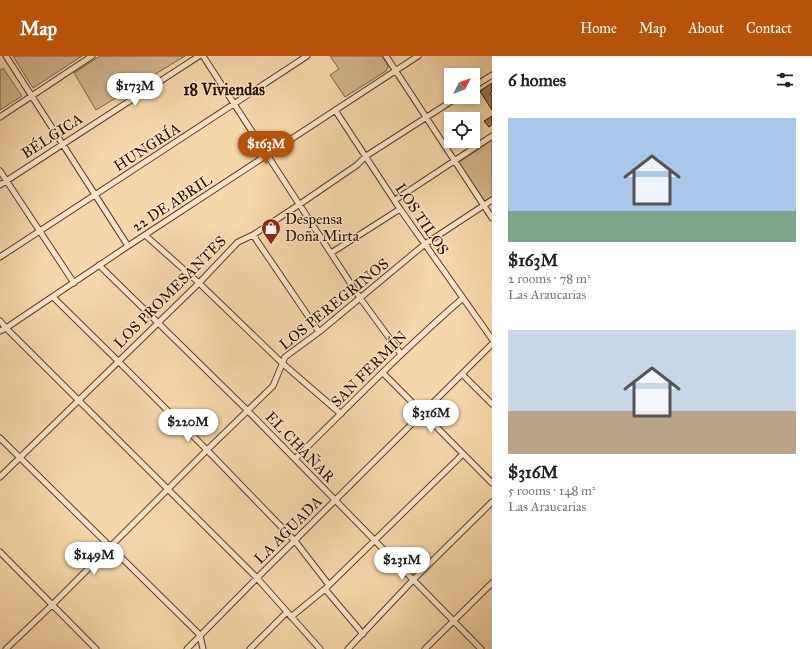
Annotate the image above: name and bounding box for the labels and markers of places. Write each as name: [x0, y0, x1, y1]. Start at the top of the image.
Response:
pin: $173M: [107, 73, 163, 107]
pin: $163M: [238, 131, 294, 165]
place label: Despensa Doña Mirta: [285, 210, 360, 245]
shop icon: Despensa Doña Mirta: [260, 217, 282, 245]
pin: $316M: [403, 400, 459, 434]
pin: $220M: [160, 409, 216, 443]
pin: $149M: [66, 542, 122, 576]
pin: $231M: [374, 547, 430, 581]

